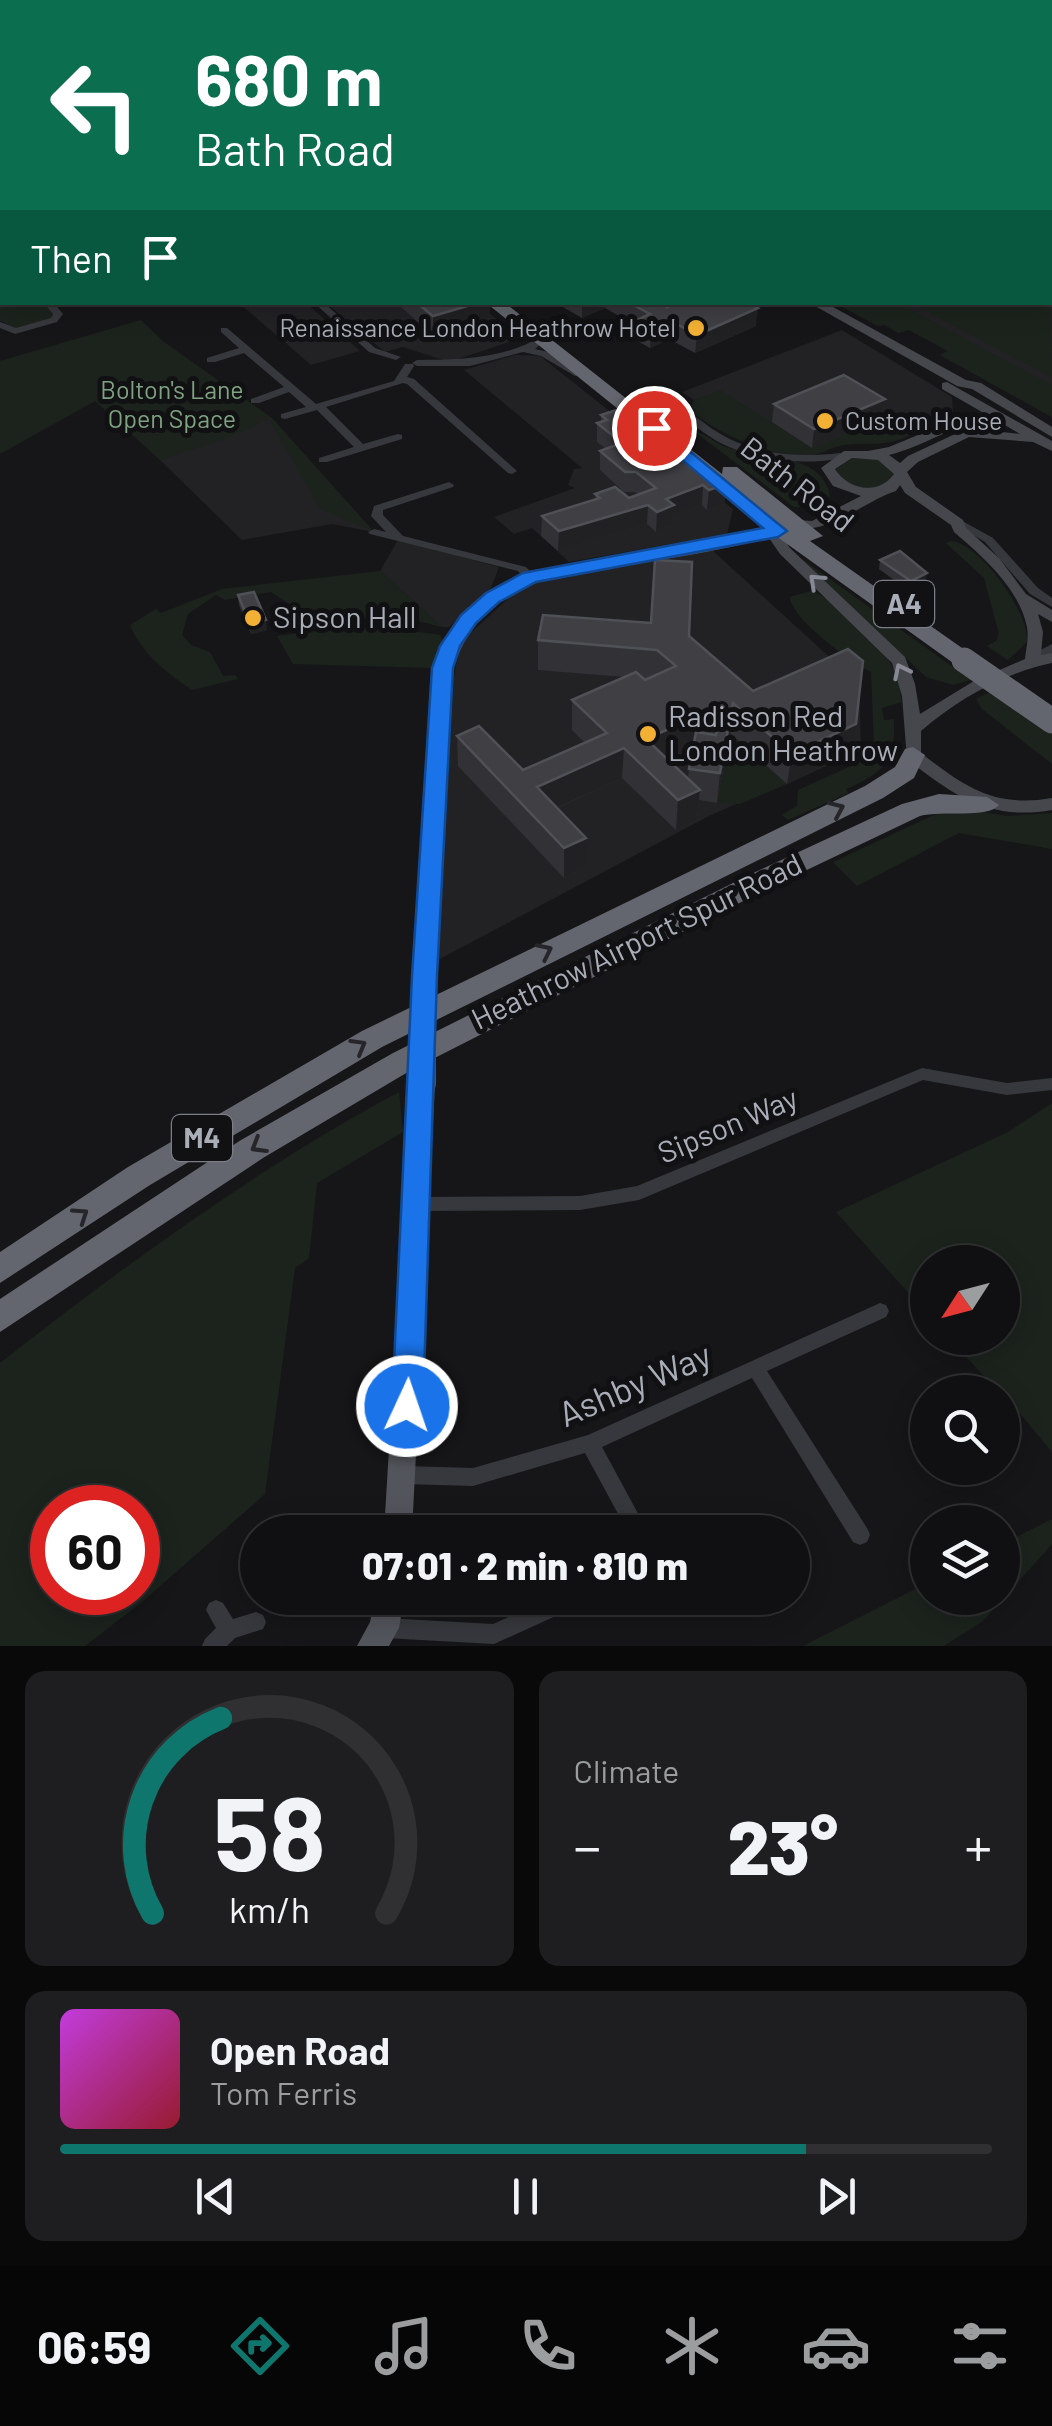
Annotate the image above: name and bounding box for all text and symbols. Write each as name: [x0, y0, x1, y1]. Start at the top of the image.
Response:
text: 680 m: [195, 36, 383, 120]
icon: left: [30, 40, 160, 170]
text: Bath Road: [195, 121, 395, 175]
icon: arrive: [133, 230, 188, 285]
text: Then: [30, 235, 113, 281]
place label: Renaissance London Heathrow Hotel: [279, 312, 676, 342]
marker: Renaissance London Heathrow Hotel: [685, 317, 707, 339]
park label: Bolton's Lane Open Space: [100, 374, 244, 433]
pin: [612, 386, 697, 471]
icon: arrive: [627, 401, 682, 456]
place label: Custom House: [845, 405, 1002, 435]
marker: Custom House: [814, 410, 836, 432]
street label: Bath Road: [735, 428, 862, 539]
one-way arrow: [810, 575, 828, 593]
road number: A4: [874, 581, 934, 627]
place label: Sipson Hall: [273, 598, 416, 634]
marker: Sipson Hall: [242, 607, 264, 629]
one-way arrow: [893, 664, 913, 682]
place label: Radisson Red London Heathrow: [668, 697, 898, 767]
marker: Radisson Red London Heathrow: [637, 723, 659, 745]
one-way arrow: [827, 801, 845, 821]
street label: Heathrow Airport Spur Road: [465, 844, 807, 1036]
one-way arrow: [535, 943, 553, 963]
one-way arrow: [348, 1039, 366, 1059]
street label: Sipson Way: [652, 1079, 803, 1170]
road number: M4: [172, 1115, 232, 1161]
one-way arrow: [251, 1134, 269, 1153]
one-way arrow: [70, 1208, 88, 1227]
north arrow: [910, 1245, 1020, 1355]
map controls: [910, 1245, 1020, 1615]
street label: Ashby Way: [552, 1332, 717, 1434]
position arrow: [355, 1354, 459, 1458]
button: search: [910, 1375, 1020, 1485]
speed limit sign: 60: [30, 1485, 160, 1615]
button: layers: [910, 1505, 1020, 1615]
text: 07:01 · 2 min · 810 m: [362, 1542, 688, 1588]
text: Climate: [574, 1751, 679, 1789]
text: 58: [213, 1767, 325, 1892]
text: 23°: [728, 1800, 838, 1890]
text: −: [574, 1812, 601, 1878]
text: +: [964, 1812, 992, 1878]
text: km/h: [229, 1887, 310, 1930]
text: Open Road: [210, 2027, 390, 2073]
text: Tom Ferris: [210, 2073, 357, 2111]
icon: previous: [188, 2169, 243, 2224]
icon: pause: [498, 2169, 553, 2224]
icon: next: [809, 2169, 864, 2224]
icon: directions: [225, 2311, 295, 2381]
icon: music: [369, 2311, 439, 2381]
icon: phone: [513, 2311, 583, 2381]
icon: climate: [657, 2311, 727, 2381]
icon: car: [801, 2311, 871, 2381]
icon: filters: [945, 2311, 1015, 2381]
text: 06:59: [37, 2319, 151, 2373]

